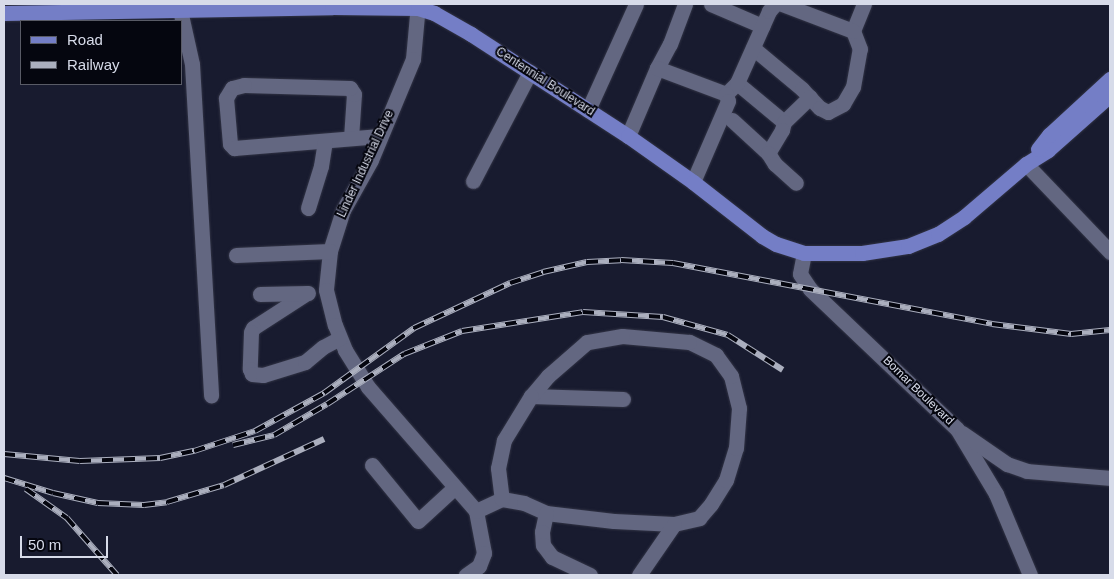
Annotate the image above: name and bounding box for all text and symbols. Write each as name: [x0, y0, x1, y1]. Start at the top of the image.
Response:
legend: [20, 20, 182, 85]
text: Road: [67, 31, 103, 48]
street label: Centennial Boulevard: [493, 45, 597, 119]
text: Railway: [67, 56, 120, 73]
street label: Linder Industrial Drive: [335, 108, 397, 220]
street label: Bomar Boulevard: [880, 354, 956, 428]
scale bar: [22, 526, 110, 558]
text: 50 m: [28, 536, 61, 553]

